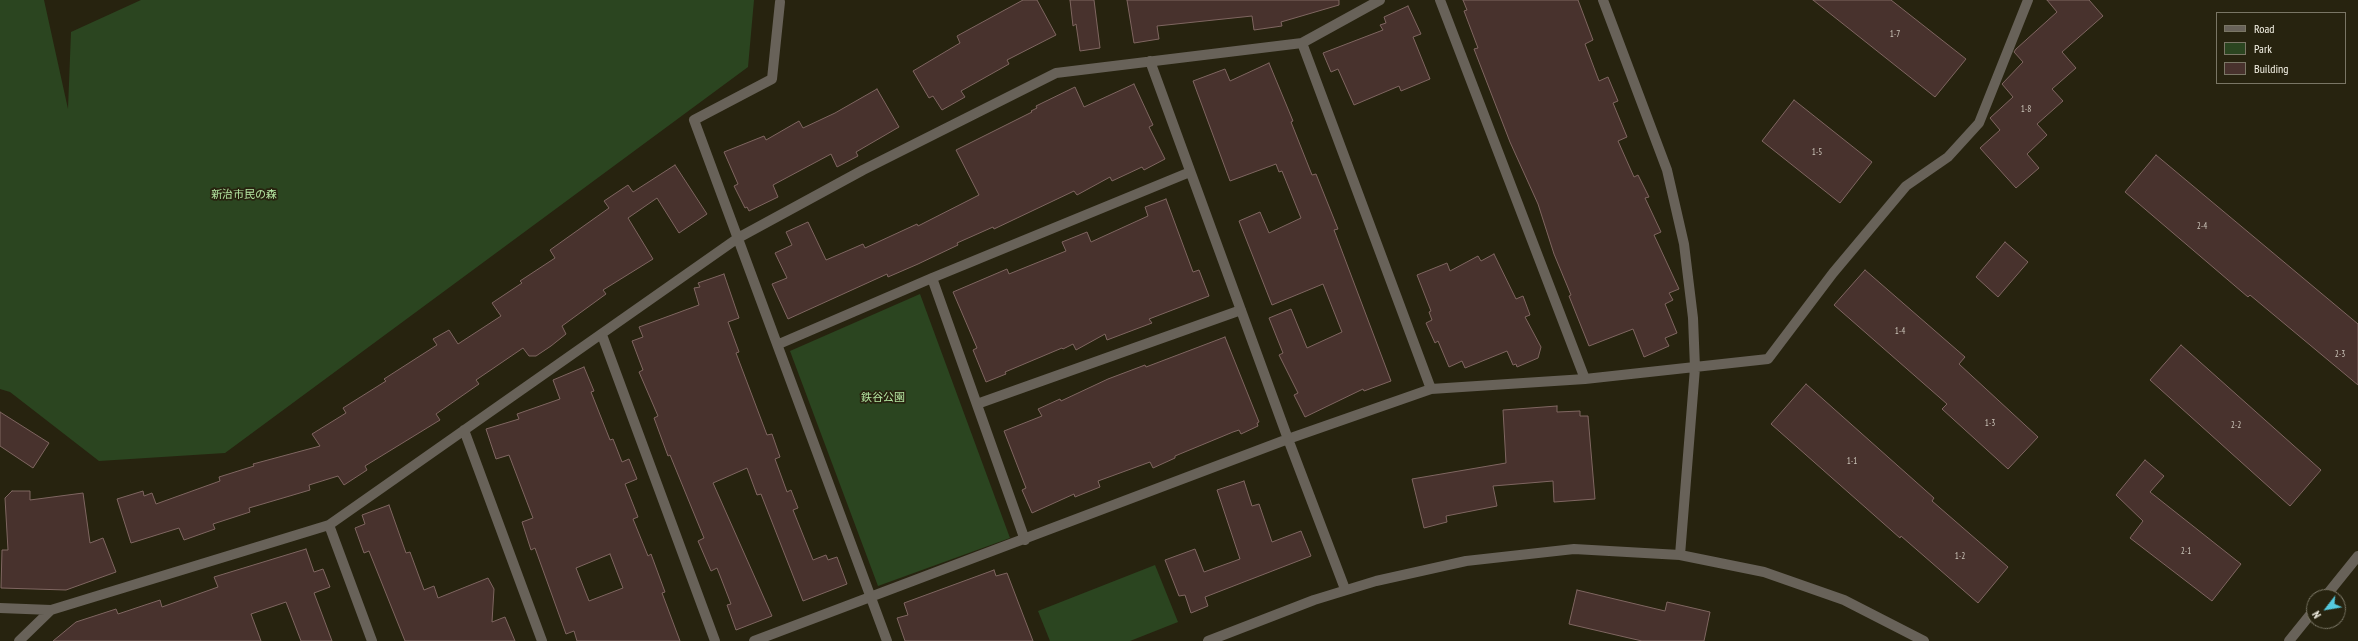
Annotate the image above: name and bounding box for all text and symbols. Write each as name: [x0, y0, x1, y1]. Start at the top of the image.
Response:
legend: [2216, 12, 2346, 84]
text: Road: [2254, 21, 2274, 36]
house number: 1-7: [1890, 29, 1900, 39]
text: Park: [2254, 41, 2272, 56]
text: Building: [2254, 61, 2289, 76]
house number: 1-8: [2021, 104, 2031, 114]
house number: 1-5: [1812, 147, 1822, 157]
park label: 新治市民の森: [211, 188, 277, 202]
house number: 2-4: [2197, 221, 2207, 231]
house number: 1-4: [1895, 326, 1905, 336]
house number: 2-3: [2335, 349, 2345, 359]
park label: 鉄谷公園: [861, 391, 905, 405]
house number: 1-3: [1985, 418, 1995, 428]
house number: 2-2: [2231, 420, 2241, 430]
house number: 1-1: [1847, 456, 1857, 466]
house number: 2-1: [2181, 546, 2191, 556]
house number: 1-2: [1955, 551, 1965, 561]
north arrow: [2306, 589, 2346, 629]
text: N: [2309, 609, 2324, 621]

